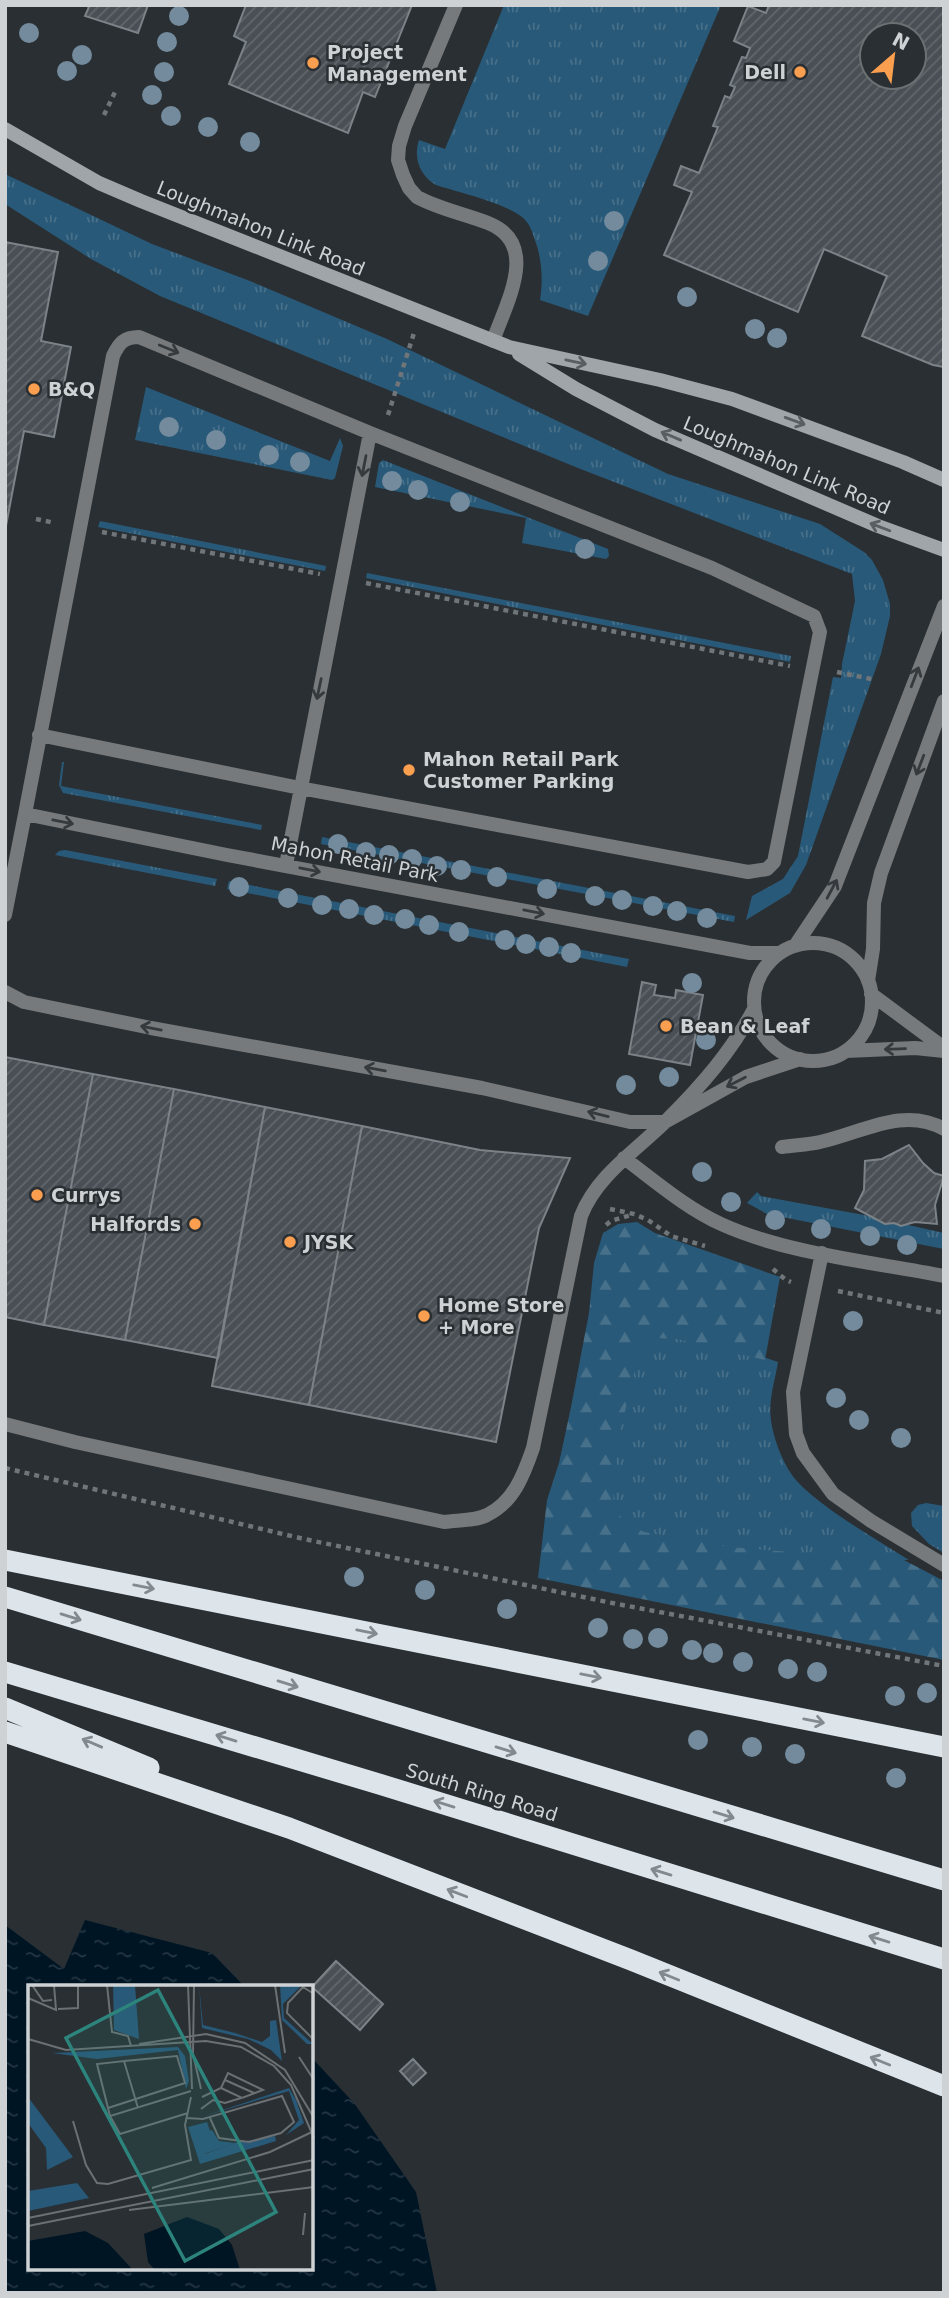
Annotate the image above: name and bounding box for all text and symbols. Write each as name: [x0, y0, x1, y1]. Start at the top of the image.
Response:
north arrow: [858, 21, 928, 91]
text: N: [889, 28, 913, 54]
place label: Project Management: [327, 41, 467, 85]
marker: Project Management: [305, 55, 321, 71]
place label: Dell: [744, 61, 786, 83]
marker: Dell: [792, 64, 808, 80]
street label: Loughmahon Link Road: [154, 176, 368, 280]
one-way arrow: [158, 344, 179, 357]
one-way arrow: [564, 355, 587, 369]
place label: B&Q: [48, 378, 95, 400]
marker: B&Q: [26, 381, 42, 397]
street label: Loughmahon Link Road: [680, 411, 894, 519]
one-way arrow: [783, 416, 805, 429]
one-way arrow: [661, 429, 682, 442]
one-way arrow: [356, 454, 370, 477]
one-way arrow: [869, 519, 891, 532]
one-way arrow: [909, 667, 922, 689]
one-way arrow: [311, 677, 325, 700]
place label: Mahon Retail Park Customer Parking: [423, 748, 619, 792]
one-way arrow: [913, 754, 925, 776]
marker: Mahon Retail Park Customer Parking: [401, 762, 417, 778]
one-way arrow: [51, 815, 74, 829]
street label: Mahon Retail Park: [269, 832, 441, 886]
one-way arrow: [298, 863, 321, 877]
one-way arrow: [826, 879, 840, 900]
one-way arrow: [522, 906, 544, 919]
place label: Bean & Leaf: [680, 1015, 810, 1037]
marker: Bean & Leaf: [658, 1018, 674, 1034]
one-way arrow: [140, 1021, 163, 1035]
one-way arrow: [884, 1042, 907, 1055]
one-way arrow: [364, 1062, 387, 1075]
one-way arrow: [726, 1076, 747, 1090]
one-way arrow: [587, 1107, 610, 1120]
place label: Currys: [51, 1184, 121, 1206]
marker: Currys: [29, 1187, 45, 1203]
place label: Halfords: [90, 1213, 181, 1235]
marker: Halfords: [187, 1216, 203, 1232]
place label: JYSK: [302, 1231, 355, 1253]
marker: JYSK: [282, 1234, 298, 1250]
place label: Home Store + More: [438, 1294, 564, 1338]
marker: Home Store + More: [416, 1308, 432, 1324]
one-way arrow: [132, 1581, 155, 1595]
one-way arrow: [59, 1612, 81, 1625]
one-way arrow: [355, 1625, 378, 1639]
one-way arrow: [579, 1670, 602, 1683]
one-way arrow: [277, 1678, 299, 1691]
one-way arrow: [802, 1714, 825, 1728]
one-way arrow: [215, 1731, 237, 1744]
one-way arrow: [82, 1736, 103, 1749]
one-way arrow: [495, 1744, 517, 1757]
street label: South Ring Road: [403, 1758, 561, 1826]
one-way arrow: [433, 1797, 455, 1810]
one-way arrow: [713, 1809, 735, 1822]
one-way arrow: [650, 1864, 672, 1877]
one-way arrow: [447, 1886, 469, 1899]
one-way arrow: [868, 1931, 890, 1944]
one-way arrow: [659, 1968, 681, 1981]
inset map: [28, 1985, 313, 2270]
one-way arrow: [870, 2053, 892, 2066]

